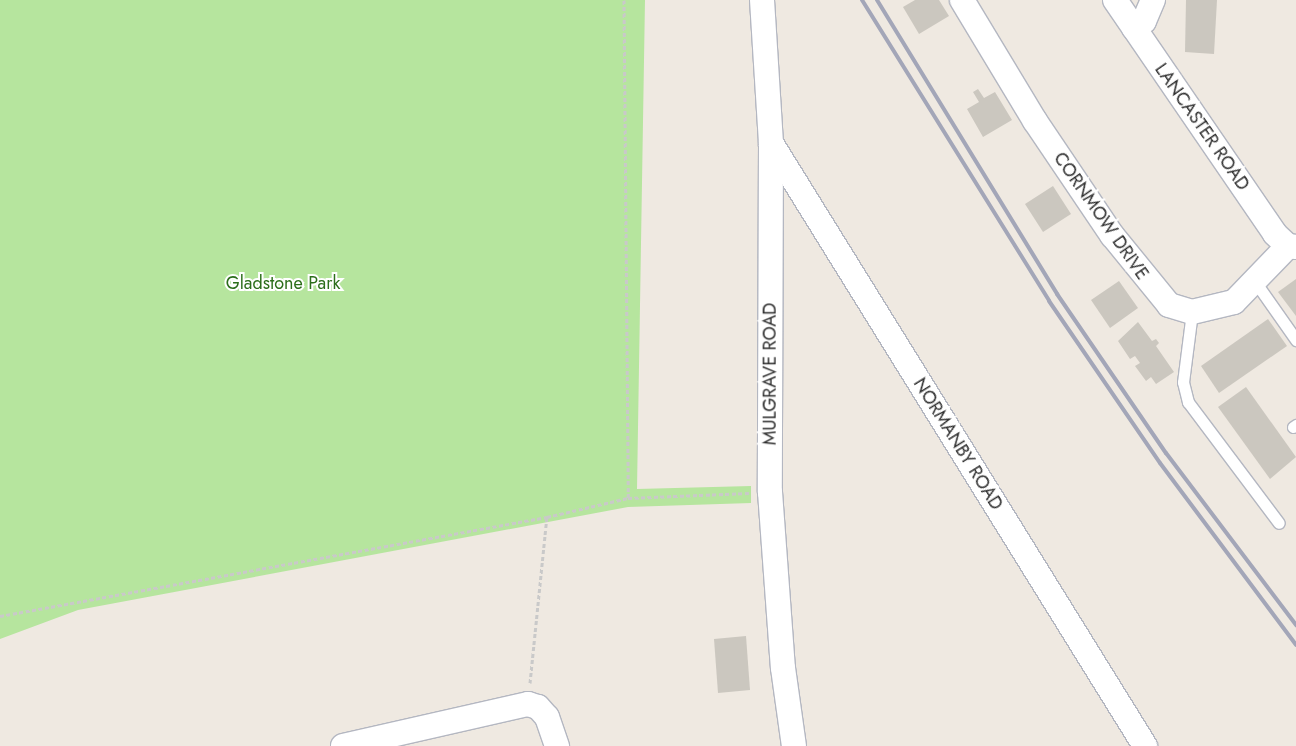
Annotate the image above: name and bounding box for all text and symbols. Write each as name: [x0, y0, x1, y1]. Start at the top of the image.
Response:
street label: LANCASTER ROAD: [1150, 59, 1254, 195]
street label: CORNMOW DRIVE: [1049, 148, 1153, 284]
park label: Gladstone Park: [226, 272, 340, 294]
street label: MULGRAVE ROAD: [759, 303, 781, 445]
street label: NORMANBY ROAD: [909, 374, 1007, 514]

